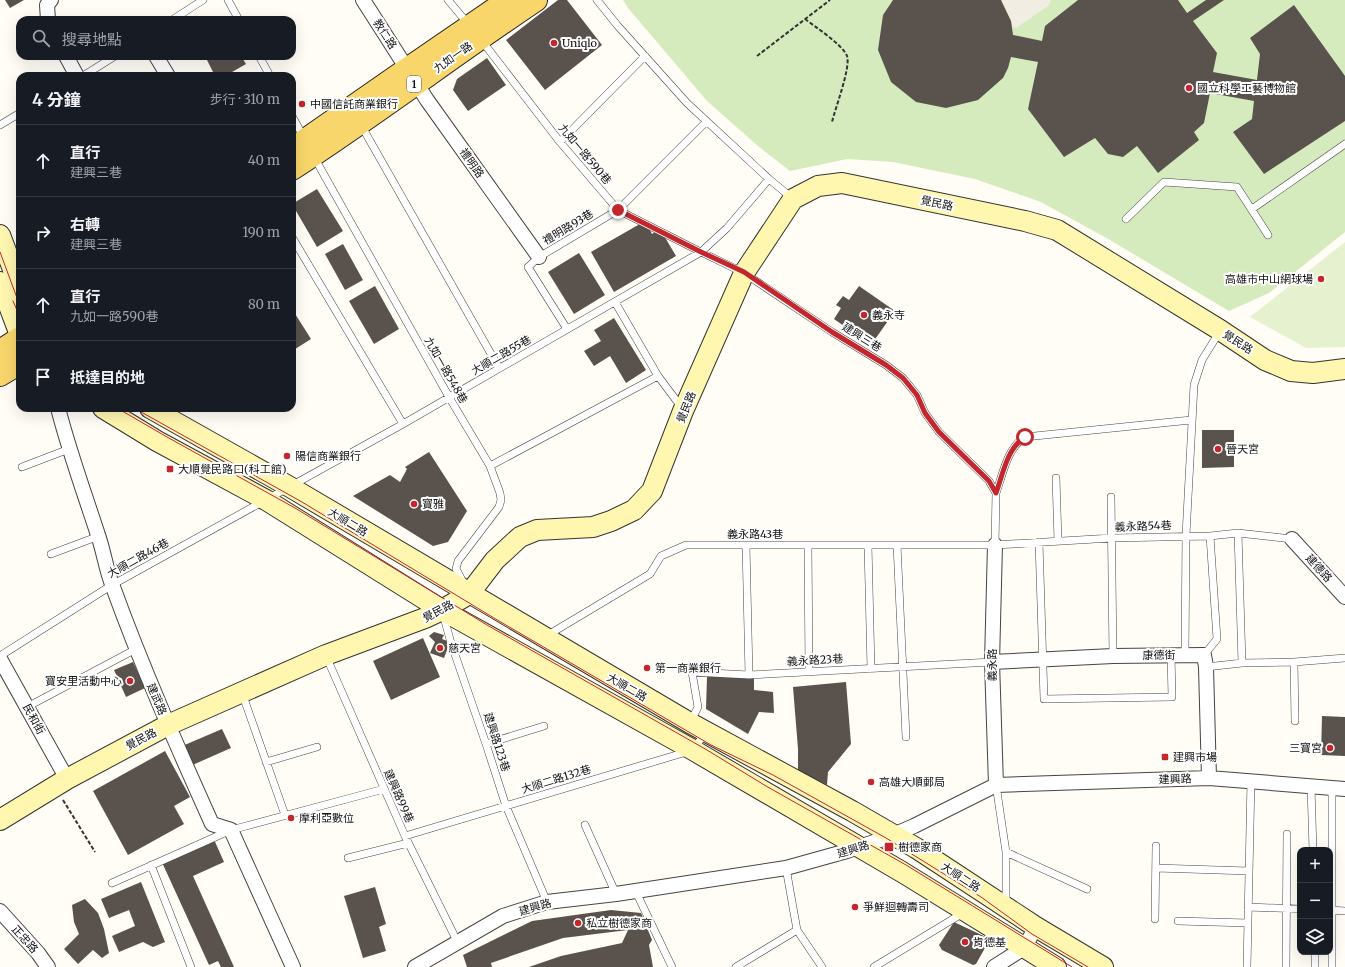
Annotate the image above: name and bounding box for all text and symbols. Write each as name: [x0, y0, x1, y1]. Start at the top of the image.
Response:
search box: [16, 16, 296, 60]
street label: 教仁路: [370, 16, 400, 52]
icon: search: [30, 27, 52, 49]
text: 搜尋地點: [62, 30, 122, 49]
place label: Uniqlo: [562, 36, 598, 50]
marker: Uniqlo: [549, 38, 559, 48]
street label: 九如一路: [431, 39, 475, 75]
road number: 1: [407, 76, 421, 92]
place label: 國立科學工藝博物館: [1197, 81, 1296, 95]
marker: 國立科學工藝博物館: [1184, 83, 1194, 93]
text: 4 分鐘: [32, 89, 81, 111]
text: 步行 · 310 m: [210, 91, 280, 108]
place label: 中國信託商業銀行: [310, 97, 398, 111]
marker: 中國信託商業銀行: [297, 99, 307, 109]
street label: 九如一路590巷: [556, 121, 614, 187]
text: 直行: [70, 143, 100, 162]
street label: 禮明路: [457, 145, 487, 181]
icon: ahead: [32, 150, 54, 172]
text: 40 m: [248, 152, 280, 169]
text: 建興三巷: [70, 164, 122, 181]
street label: 覺民路: [919, 193, 955, 213]
route end: [609, 201, 627, 219]
street label: 禮明路93巷: [540, 206, 596, 248]
text: 右轉: [70, 215, 100, 234]
icon: right: [32, 222, 54, 244]
text: 190 m: [243, 224, 280, 241]
text: 建興三巷: [70, 236, 122, 253]
place label: 高雄市中山網球場: [1225, 272, 1313, 286]
marker: 高雄市中山網球場: [1316, 274, 1326, 284]
text: 直行: [70, 287, 100, 306]
icon: ahead: [32, 294, 54, 316]
text: 80 m: [248, 296, 280, 313]
text: 九如一路590巷: [70, 308, 158, 325]
place label: 義永寺: [872, 308, 905, 322]
marker: 義永寺: [859, 310, 869, 320]
street label: 建興三巷: [840, 319, 884, 355]
street label: 覺民路: [1220, 327, 1256, 357]
street label: 大順二路55巷: [468, 332, 534, 378]
street label: 九如一路548巷: [421, 334, 471, 406]
icon: arrive: [32, 366, 54, 388]
text: 抵達目的地: [70, 368, 145, 387]
street label: 覺民路: [673, 389, 699, 425]
route start: [1016, 428, 1034, 446]
place label: 晉天宮: [1226, 442, 1259, 456]
marker: 晉天宮: [1213, 444, 1223, 454]
place label: 陽信商業銀行: [295, 449, 361, 463]
marker: 陽信商業銀行: [282, 451, 292, 461]
place label: 大順覺民路口(科工館): [178, 462, 286, 476]
marker: 大順覺民路口(科工館): [165, 464, 175, 474]
place label: 寶雅: [422, 497, 444, 511]
marker: 寶雅: [409, 499, 419, 509]
street label: 大順二路: [326, 505, 370, 539]
street label: 義永路54巷: [1114, 518, 1172, 534]
street label: 義永路43巷: [727, 527, 783, 541]
street label: 大順二路46巷: [105, 535, 171, 581]
street label: 建德路: [1303, 551, 1335, 585]
street label: 覺民路: [420, 597, 456, 625]
place label: 慈天宮: [448, 641, 481, 655]
marker: 慈天宮: [435, 643, 445, 653]
street label: 康德街: [1142, 648, 1176, 662]
street label: 義永路: [985, 649, 999, 682]
street label: 義永路23巷: [786, 652, 844, 668]
place label: 第一商業銀行: [655, 661, 721, 675]
marker: 第一商業銀行: [642, 663, 652, 673]
street label: 大順二路: [604, 670, 650, 704]
place label: 寶安里活動中心: [45, 674, 122, 688]
marker: 寶安里活動中心: [125, 676, 135, 686]
street label: 建武路: [144, 681, 170, 717]
street label: 民和街: [20, 701, 48, 737]
street label: 建興路123巷: [481, 711, 513, 773]
street label: 覺民路: [123, 725, 159, 753]
place label: 三寶宮: [1289, 741, 1322, 755]
marker: 三寶宮: [1325, 743, 1335, 753]
place label: 建興市場: [1173, 750, 1217, 764]
marker: 建興市場: [1160, 752, 1170, 762]
street label: 大順二路132巷: [519, 762, 593, 796]
street label: 建興路99巷: [381, 767, 417, 825]
street label: 建興路: [1158, 771, 1192, 787]
place label: 高雄大順郵局: [879, 775, 945, 789]
marker: 高雄大順郵局: [866, 777, 876, 787]
place label: 摩利亞數位: [299, 811, 354, 825]
marker: 摩利亞數位: [286, 813, 296, 823]
street label: 建興路: [835, 837, 871, 861]
place label: 樹德家商: [898, 840, 942, 854]
marker: 樹德家商: [883, 841, 895, 853]
map controls: [1297, 847, 1333, 955]
button: +: [1297, 847, 1333, 883]
street label: 大順二路: [939, 859, 983, 895]
button: −: [1297, 883, 1333, 919]
street label: 建興路: [517, 896, 553, 918]
place label: 爭鮮迴轉壽司: [863, 900, 929, 914]
marker: 爭鮮迴轉壽司: [850, 902, 860, 912]
place label: 私立樹德家商: [586, 916, 652, 930]
marker: 私立樹德家商: [573, 918, 583, 928]
button: layers: [1297, 919, 1333, 955]
street label: 正忠路: [9, 922, 41, 956]
place label: 肯德基: [973, 935, 1006, 949]
marker: 肯德基: [960, 937, 970, 947]

